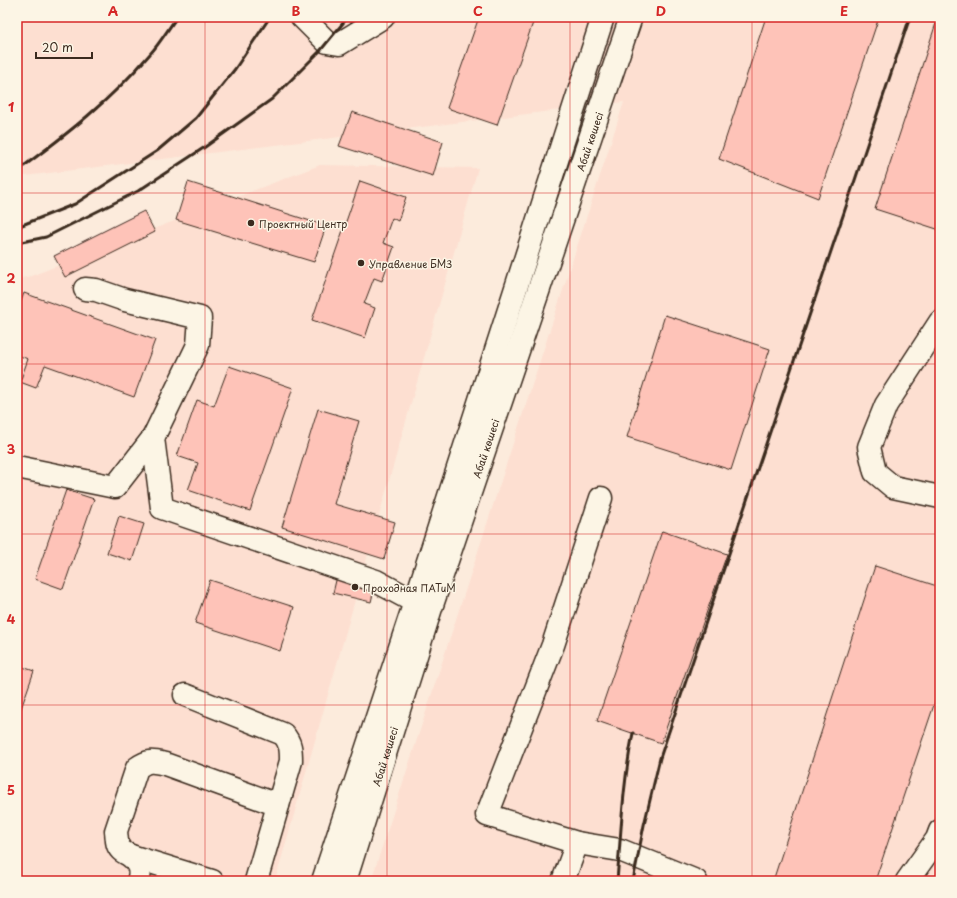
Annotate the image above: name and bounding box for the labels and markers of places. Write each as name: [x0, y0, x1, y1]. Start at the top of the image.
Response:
place label: Проектный Центр: [259, 216, 347, 231]
marker: Проектный Центр: [246, 218, 256, 228]
place label: Управление БМЗ: [369, 256, 452, 271]
marker: Управление БМЗ: [356, 258, 366, 268]
place label: Проходная ПАТиМ: [363, 580, 456, 595]
marker: Проходная ПАТиМ: [350, 582, 360, 592]

